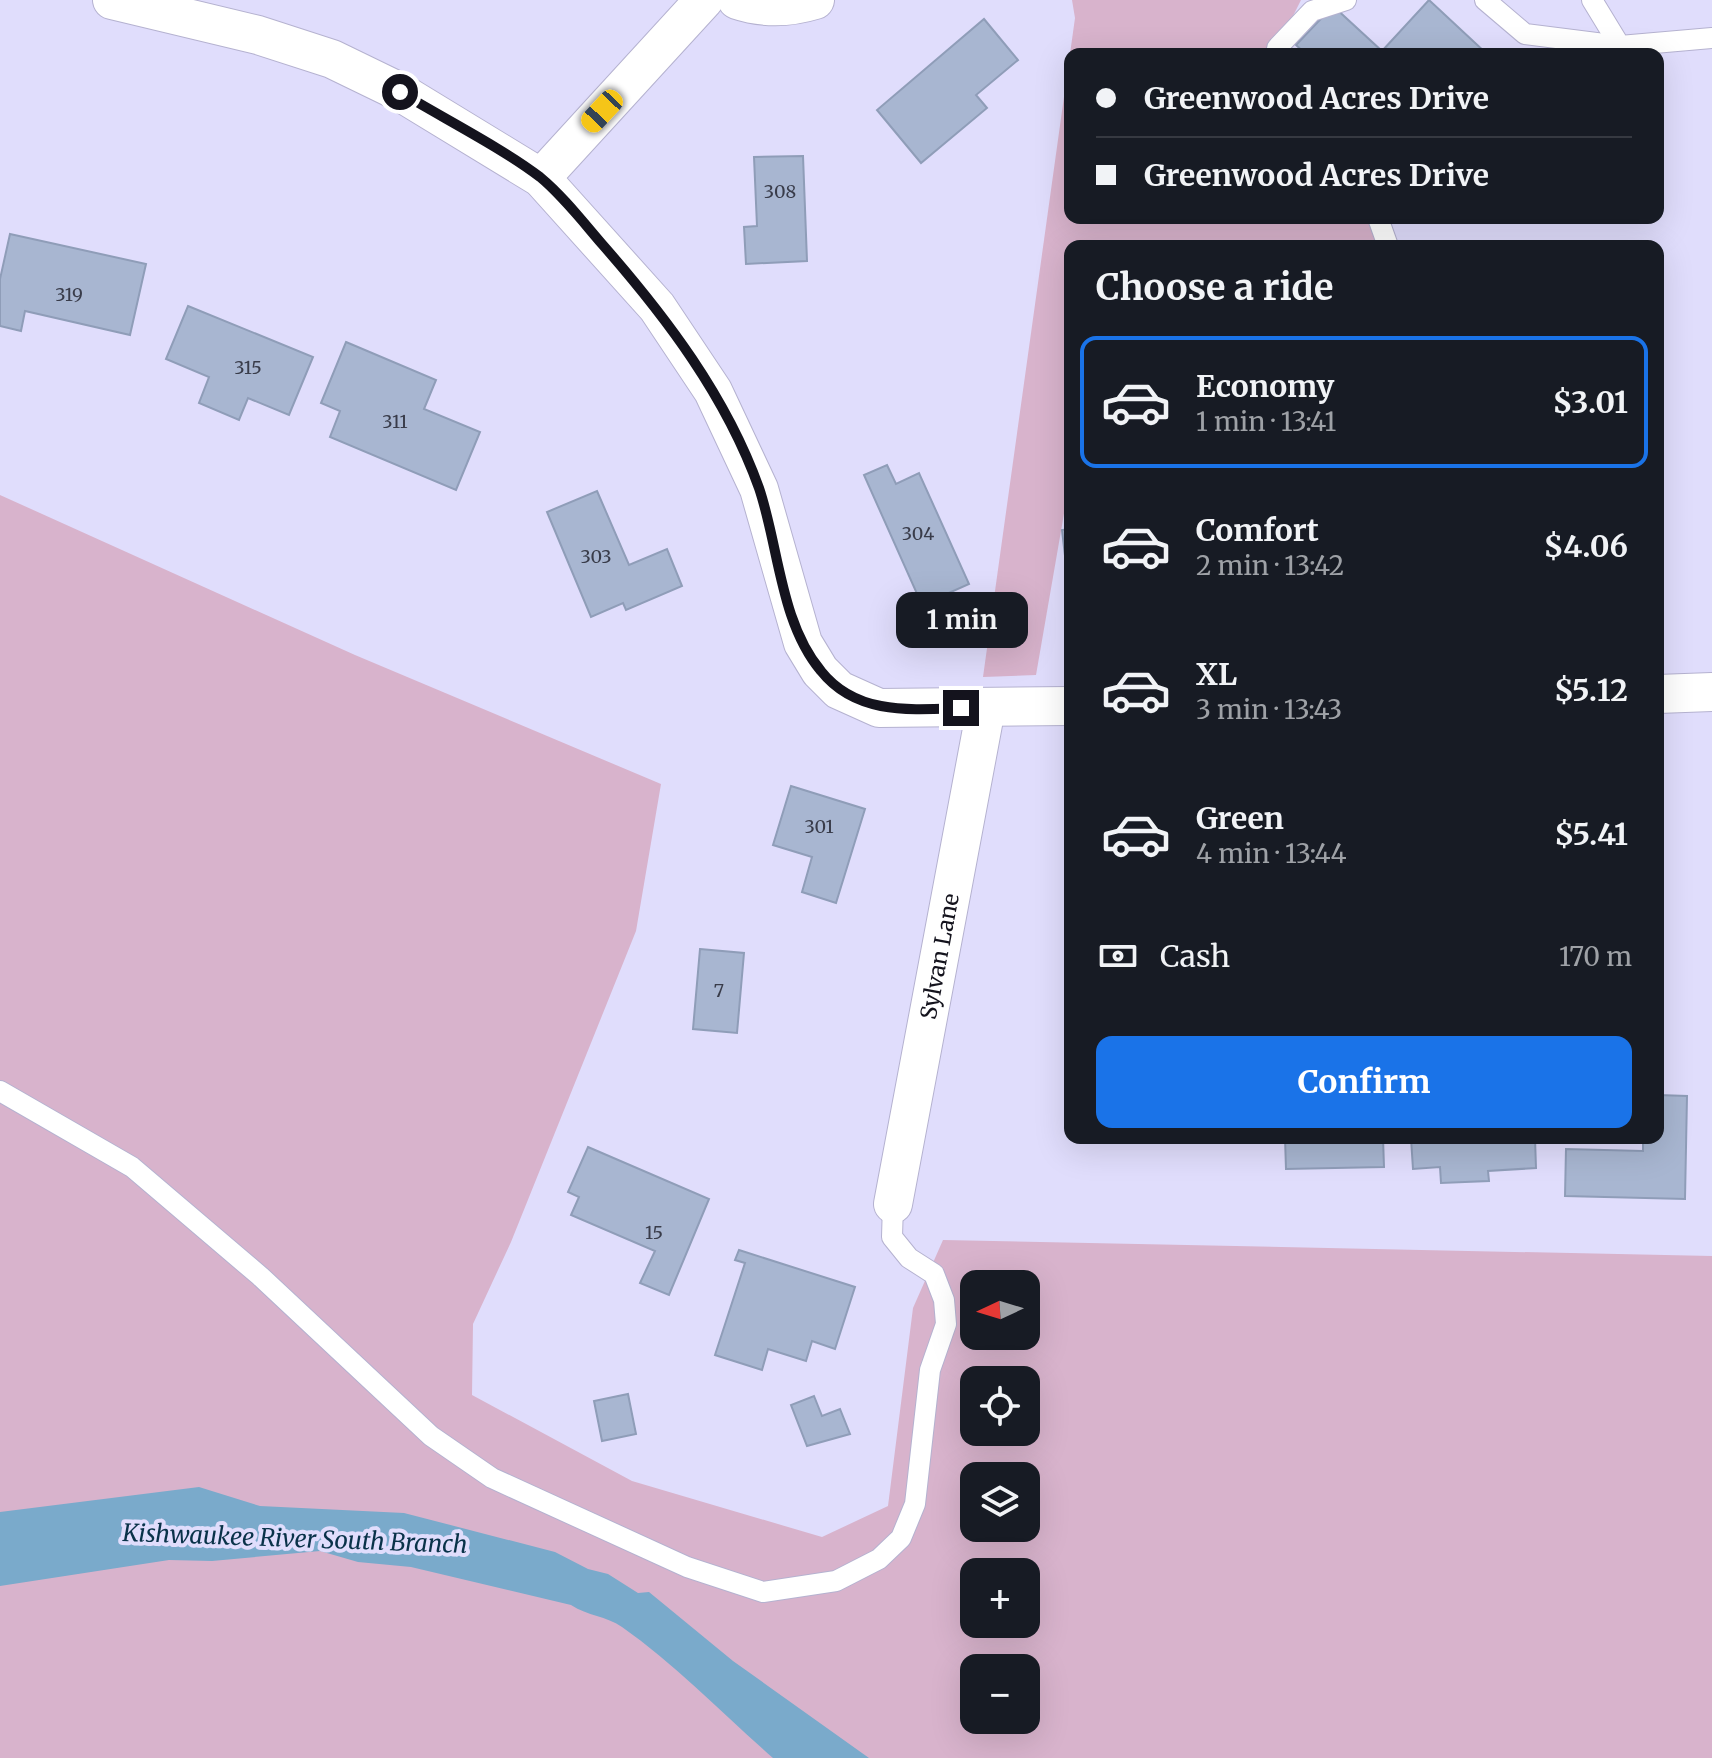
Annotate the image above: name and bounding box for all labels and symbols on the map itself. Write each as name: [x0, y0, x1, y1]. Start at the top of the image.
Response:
route start: [382, 74, 418, 110]
car: [577, 85, 627, 137]
house number: 308: [764, 180, 796, 203]
house number: 319: [55, 283, 83, 306]
house number: 315: [234, 356, 262, 379]
house number: 311: [382, 410, 408, 433]
house number: 304: [902, 522, 934, 545]
house number: 303: [580, 545, 612, 568]
callout: 1 min: [895, 592, 1027, 648]
route end: [943, 690, 979, 726]
house number: 301: [804, 815, 834, 838]
street label: Sylvan Lane: [914, 891, 965, 1022]
house number: 7: [714, 979, 724, 1002]
house number: 15: [645, 1221, 663, 1244]
north arrow: [960, 1270, 1040, 1350]
water label: Kishwaukee River South Branch: [121, 1517, 468, 1560]

